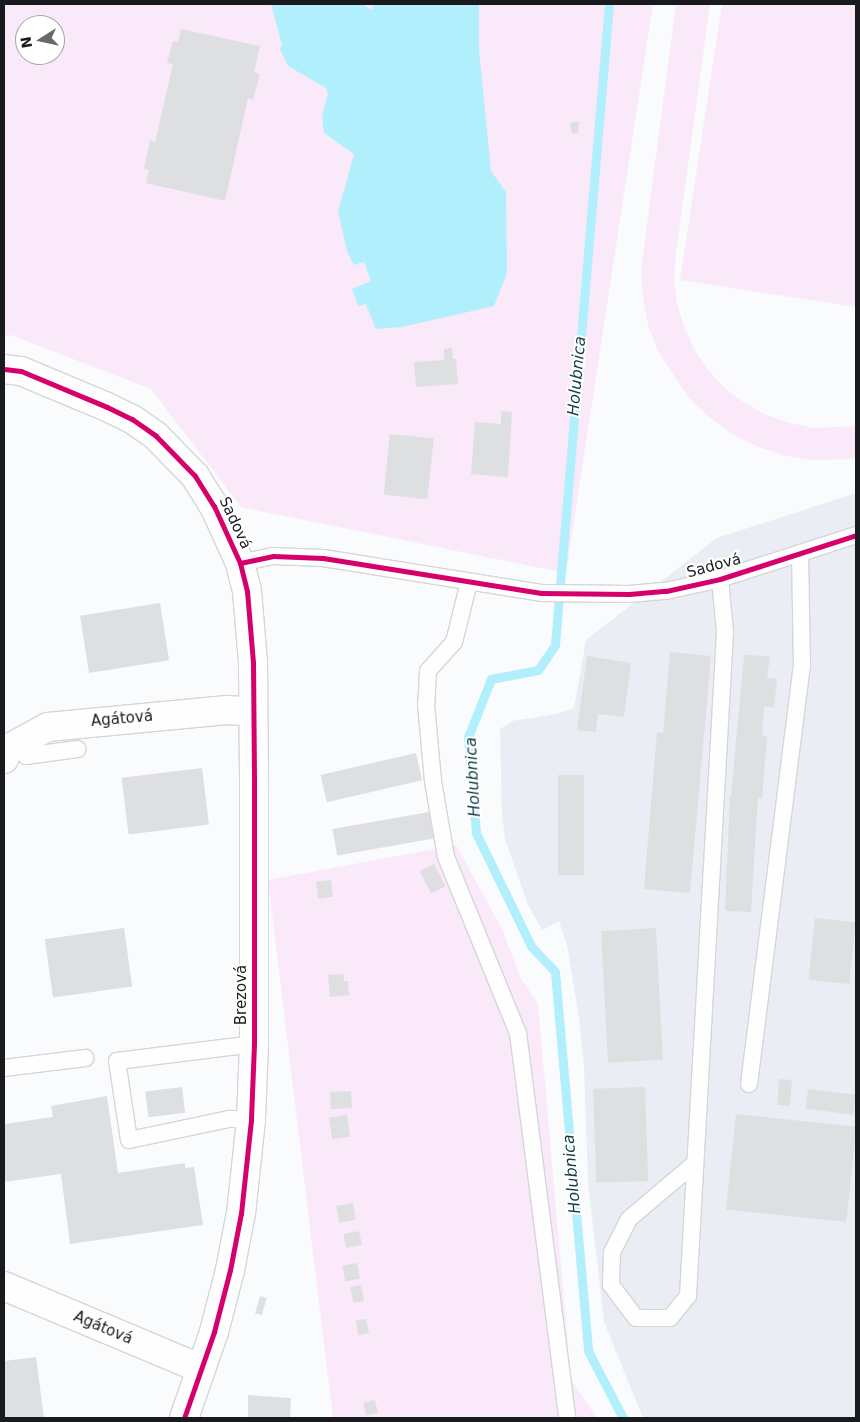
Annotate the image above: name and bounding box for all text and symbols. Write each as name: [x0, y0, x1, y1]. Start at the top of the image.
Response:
north arrow: [15, 15, 65, 65]
text: N: [17, 35, 35, 50]
water label: Holubnica: [564, 335, 590, 417]
street label: Sadová: [215, 494, 255, 552]
street label: Sadová: [685, 550, 743, 582]
street label: Agátová: [90, 707, 154, 731]
water label: Holubnica: [461, 737, 485, 817]
street label: Brezová: [233, 965, 251, 1025]
water label: Holubnica: [559, 1133, 585, 1215]
street label: Agátová: [71, 1308, 135, 1348]

